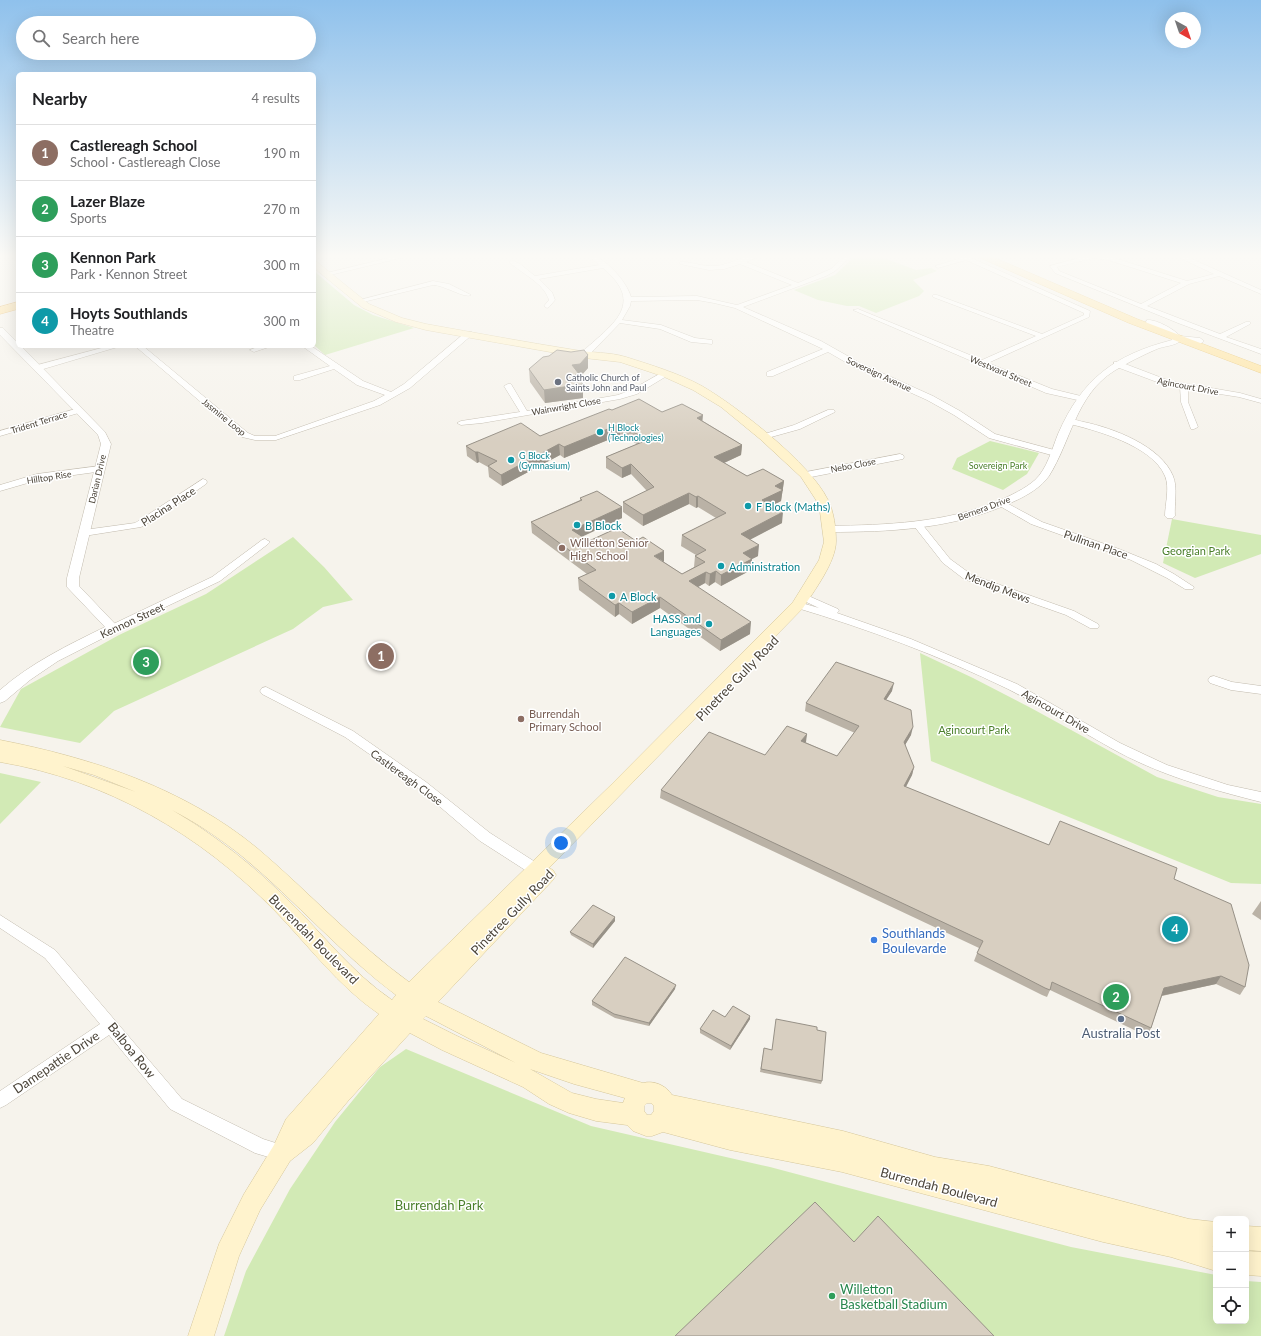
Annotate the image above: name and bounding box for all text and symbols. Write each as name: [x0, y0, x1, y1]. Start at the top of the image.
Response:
north arrow: [1165, 12, 1201, 48]
search box: [16, 16, 316, 60]
icon: search: [30, 27, 52, 49]
text: Search here: [62, 29, 139, 47]
text: Nearby: [32, 88, 87, 109]
text: 4 results: [252, 90, 300, 106]
text: Castlereagh School: [70, 136, 197, 154]
text: 1: [41, 145, 49, 161]
text: 190 m: [263, 145, 300, 161]
text: School · Castlereagh Close: [70, 154, 220, 170]
text: Lazer Blaze: [70, 192, 145, 210]
text: 2: [41, 201, 49, 217]
text: 270 m: [263, 201, 300, 217]
text: Sports: [70, 210, 107, 226]
text: Kennon Park: [70, 248, 156, 266]
text: 3: [41, 257, 49, 273]
text: 300 m: [263, 257, 300, 273]
text: Park · Kennon Street: [70, 266, 187, 282]
text: Hoyts Southlands: [70, 304, 188, 322]
text: 4: [41, 313, 49, 329]
text: 300 m: [263, 313, 300, 329]
text: Theatre: [70, 322, 114, 338]
street label: Westward Street: [968, 353, 1034, 389]
street label: Sovereign Avenue: [845, 354, 914, 394]
place label: Catholic Church of Saints John and Paul: [566, 372, 646, 393]
street label: Agincourt Drive: [1156, 375, 1220, 397]
marker: Catholic Church of Saints John and Paul: [553, 377, 563, 387]
street label: Wainwright Close: [531, 394, 602, 417]
street label: Jasmine Loop: [200, 396, 248, 438]
street label: Trident Terrace: [9, 408, 69, 436]
place label: H Block (Technologies): [608, 422, 664, 443]
marker: H Block (Technologies): [595, 427, 605, 437]
place label: G Block (Gymnasium): [519, 450, 570, 471]
street label: Darian Drive: [86, 453, 108, 505]
marker: G Block (Gymnasium): [506, 455, 516, 465]
street label: Nebo Close: [829, 455, 877, 475]
park label: Sovereign Park: [969, 460, 1028, 471]
street label: Hilltop Rise: [26, 468, 72, 486]
street label: Placina Place: [138, 483, 198, 528]
street label: Bernera Drive: [956, 493, 1012, 523]
place label: F Block (Maths): [756, 500, 830, 513]
marker: F Block (Maths): [743, 501, 753, 511]
place label: B Block: [585, 519, 622, 532]
marker: B Block: [572, 520, 582, 530]
street label: Pullman Place: [1062, 527, 1130, 561]
place label: Willetton Senior High School: [570, 536, 648, 562]
marker: Willetton Senior High School: [557, 543, 567, 553]
park label: Georgian Park: [1162, 544, 1230, 557]
place label: Administration: [729, 560, 800, 573]
marker: Administration: [716, 561, 726, 571]
street label: Mendip Mews: [963, 569, 1033, 606]
place label: A Block: [620, 590, 657, 603]
marker: A Block: [607, 591, 617, 601]
street label: Kennon Street: [98, 599, 166, 640]
place label: HASS and Languages: [650, 612, 701, 638]
marker: HASS and Languages: [704, 619, 714, 629]
street label: Pinetree Gully Road: [692, 632, 782, 724]
pin: 1: [368, 641, 394, 671]
pin: 3: [133, 647, 159, 677]
street label: Agincourt Drive: [1020, 686, 1093, 736]
place label: Burrendah Primary School: [529, 707, 601, 733]
marker: Burrendah Primary School: [516, 714, 526, 724]
park label: Agincourt Park: [938, 723, 1010, 736]
street label: Castlereagh Close: [368, 746, 446, 808]
your location: [551, 833, 571, 853]
street label: Pinetree Gully Road: [467, 866, 557, 958]
street label: Burrendah Boulevard: [266, 891, 362, 987]
pin: 4: [1162, 914, 1188, 944]
place label: Southlands Boulevarde: [882, 925, 946, 956]
marker: Southlands Boulevarde: [869, 935, 879, 945]
pin: 2: [1103, 982, 1129, 1012]
marker: Australia Post: [1116, 1014, 1126, 1024]
street label: Balboa Row: [105, 1019, 159, 1081]
place label: Australia Post: [1082, 1025, 1161, 1041]
street label: Damepattie Drive: [10, 1027, 102, 1097]
street label: Burrendah Boulevard: [879, 1164, 999, 1210]
park label: Burrendah Park: [395, 1197, 484, 1213]
map controls: [1213, 1216, 1249, 1324]
button: +: [1213, 1216, 1249, 1252]
button: −: [1213, 1252, 1249, 1288]
place label: Willetton Basketball Stadium: [840, 1281, 948, 1312]
button: locate: [1213, 1288, 1249, 1324]
marker: Willetton Basketball Stadium: [827, 1291, 837, 1301]

